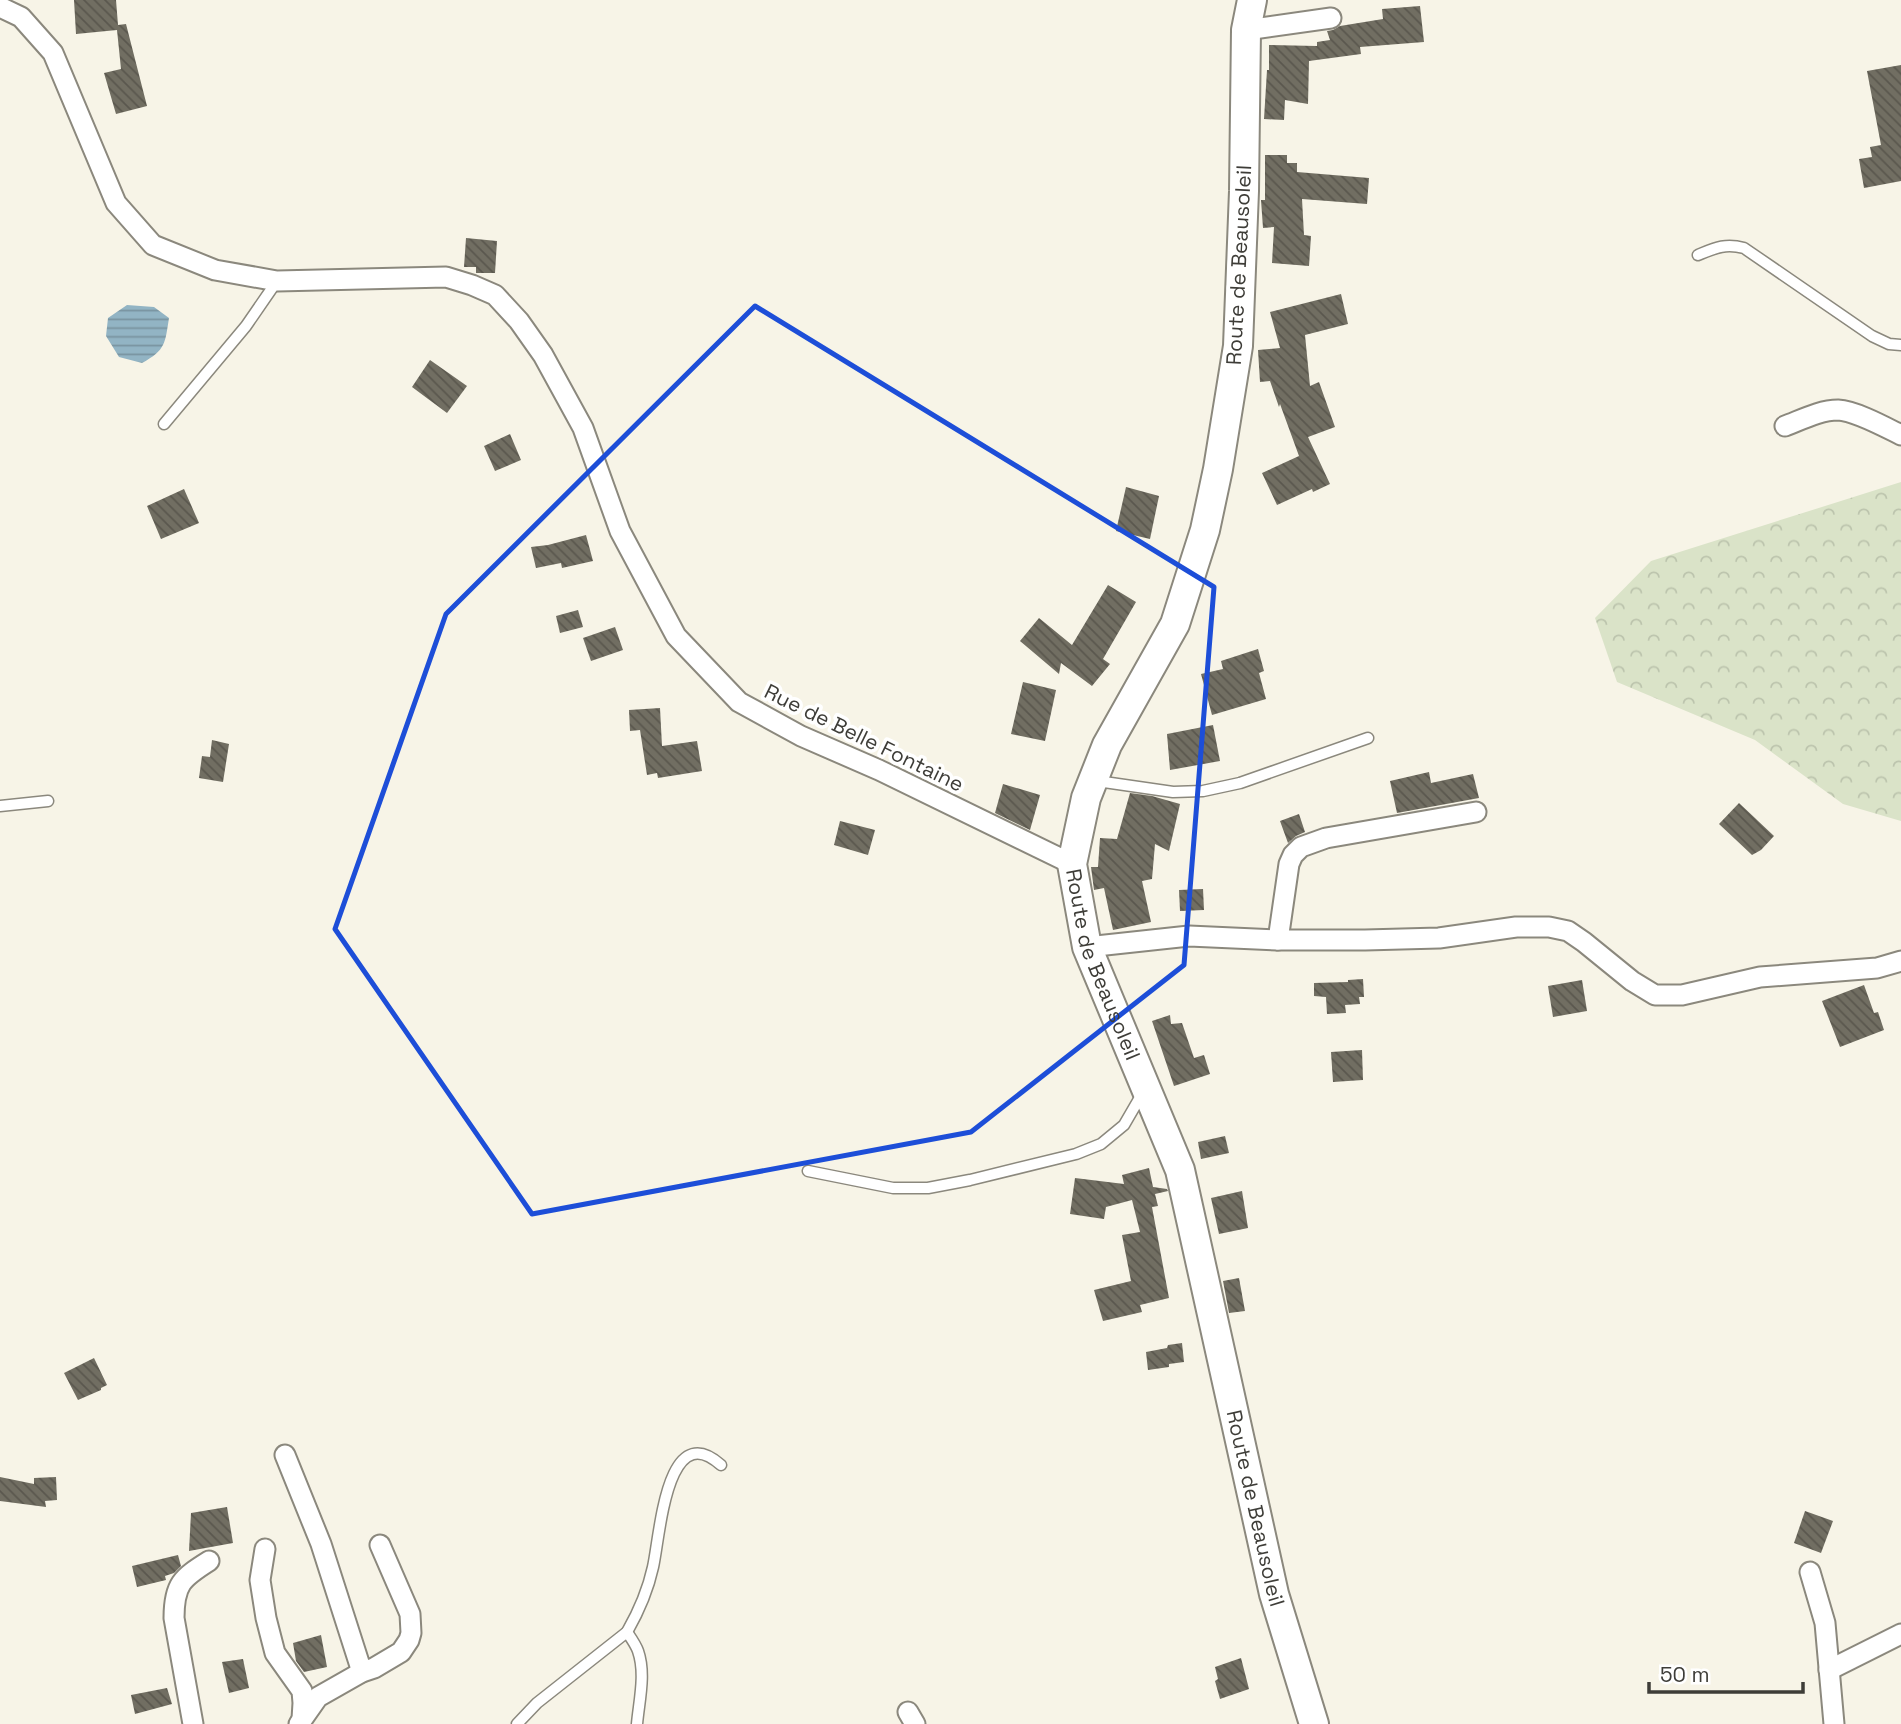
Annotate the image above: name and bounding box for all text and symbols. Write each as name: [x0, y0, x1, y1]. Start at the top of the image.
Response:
street label: Route de Beausoleil: [1220, 164, 1257, 366]
street label: Rue de Belle Fontaine: [760, 677, 968, 798]
street label: Route de Beausoleil: [1060, 866, 1147, 1064]
street label: Route de Beausoleil: [1221, 1407, 1291, 1610]
scale bar: [1649, 1650, 1803, 1694]
text: 50 m: [1660, 1661, 1710, 1688]

